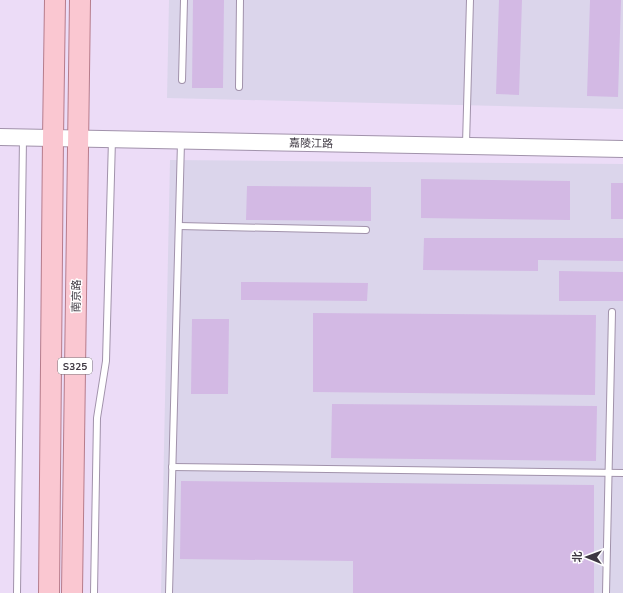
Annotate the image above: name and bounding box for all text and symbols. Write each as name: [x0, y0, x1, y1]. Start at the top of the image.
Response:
street label: 嘉陵江路: [289, 136, 333, 151]
street label: 南京路: [69, 279, 84, 313]
road number: S325: [58, 358, 92, 374]
north arrow: [567, 537, 607, 577]
text: 北: [570, 551, 585, 562]

